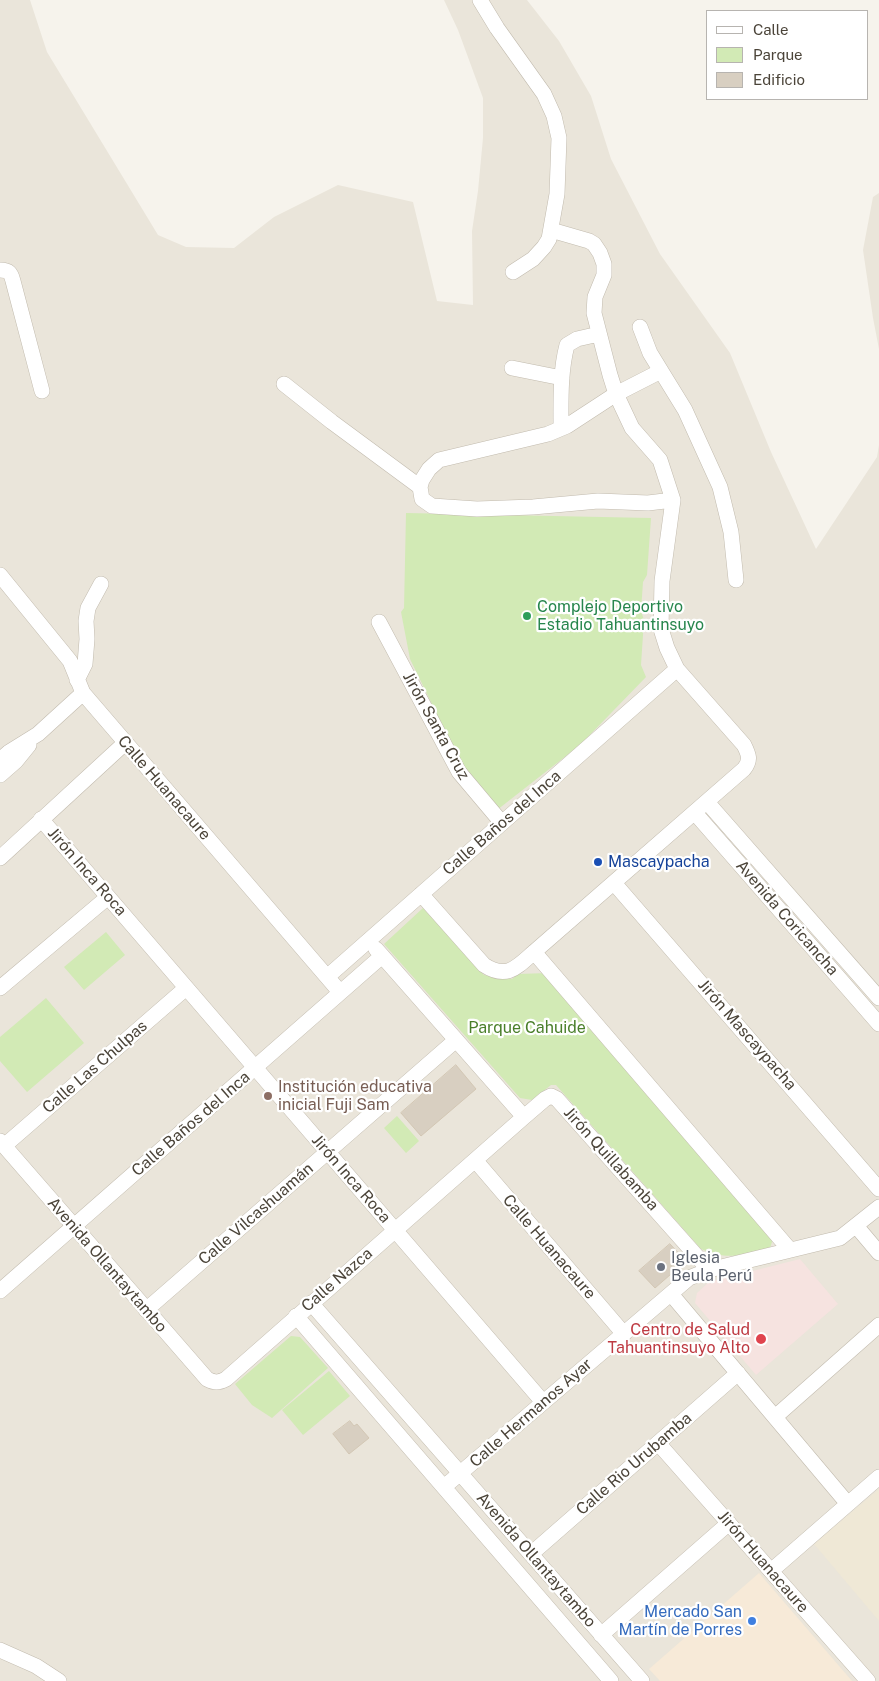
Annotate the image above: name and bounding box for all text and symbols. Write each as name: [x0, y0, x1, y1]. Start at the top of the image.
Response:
legend: [706, 10, 869, 100]
text: Calle: [753, 21, 789, 38]
text: Parque: [753, 46, 803, 63]
text: Edificio: [753, 71, 805, 88]
place label: Complejo Deportivo Estadio Tahuantinsuyo: [537, 597, 704, 635]
marker: Complejo Deportivo Estadio Tahuantinsuyo: [521, 610, 533, 622]
street label: Jirón Santa Cruz: [398, 669, 474, 783]
street label: Calle Huanacaure: [113, 732, 215, 844]
street label: Calle Baños del Inca: [439, 767, 565, 879]
street label: Jirón Inca Roca: [43, 824, 131, 920]
place label: Mascaypacha: [608, 852, 710, 872]
marker: Mascaypacha: [592, 856, 604, 868]
street label: Avenida Coricancha: [732, 856, 842, 980]
street label: Jirón Mascaypacha: [694, 976, 800, 1094]
street label: Calle Las Chulpas: [39, 1016, 151, 1118]
park label: Parque Cahuide: [468, 1018, 586, 1038]
street label: Calle Baños del Inca: [128, 1068, 254, 1180]
place label: Institución educativa inicial Fuji Sam: [278, 1077, 432, 1115]
marker: Institución educativa inicial Fuji Sam: [262, 1090, 274, 1102]
street label: Jirón Quillabamba: [559, 1103, 663, 1215]
street label: Jirón Inca Roca: [307, 1131, 395, 1227]
street label: Calle Vilcashuamán: [195, 1159, 317, 1269]
street label: Calle Huanacaure: [498, 1191, 600, 1303]
street label: Avenida Ollantaytambo: [43, 1194, 171, 1336]
street label: Calle Nazca: [298, 1244, 376, 1316]
place label: Iglesia Beula Perú: [671, 1248, 752, 1286]
marker: Iglesia Beula Perú: [655, 1261, 667, 1273]
place label: Centro de Salud Tahuantinsuyo Alto: [608, 1320, 750, 1358]
marker: Centro de Salud Tahuantinsuyo Alto: [754, 1332, 768, 1346]
street label: Calle Hermanos Ayar: [466, 1355, 596, 1471]
street label: Calle Rio Urubamba: [572, 1409, 696, 1519]
street label: Avenida Ollantaytambo: [472, 1489, 600, 1631]
street label: Jirón Huanacaure: [713, 1507, 813, 1617]
place label: Mercado San Martín de Porres: [619, 1602, 742, 1640]
marker: Mercado San Martín de Porres: [746, 1615, 758, 1627]

